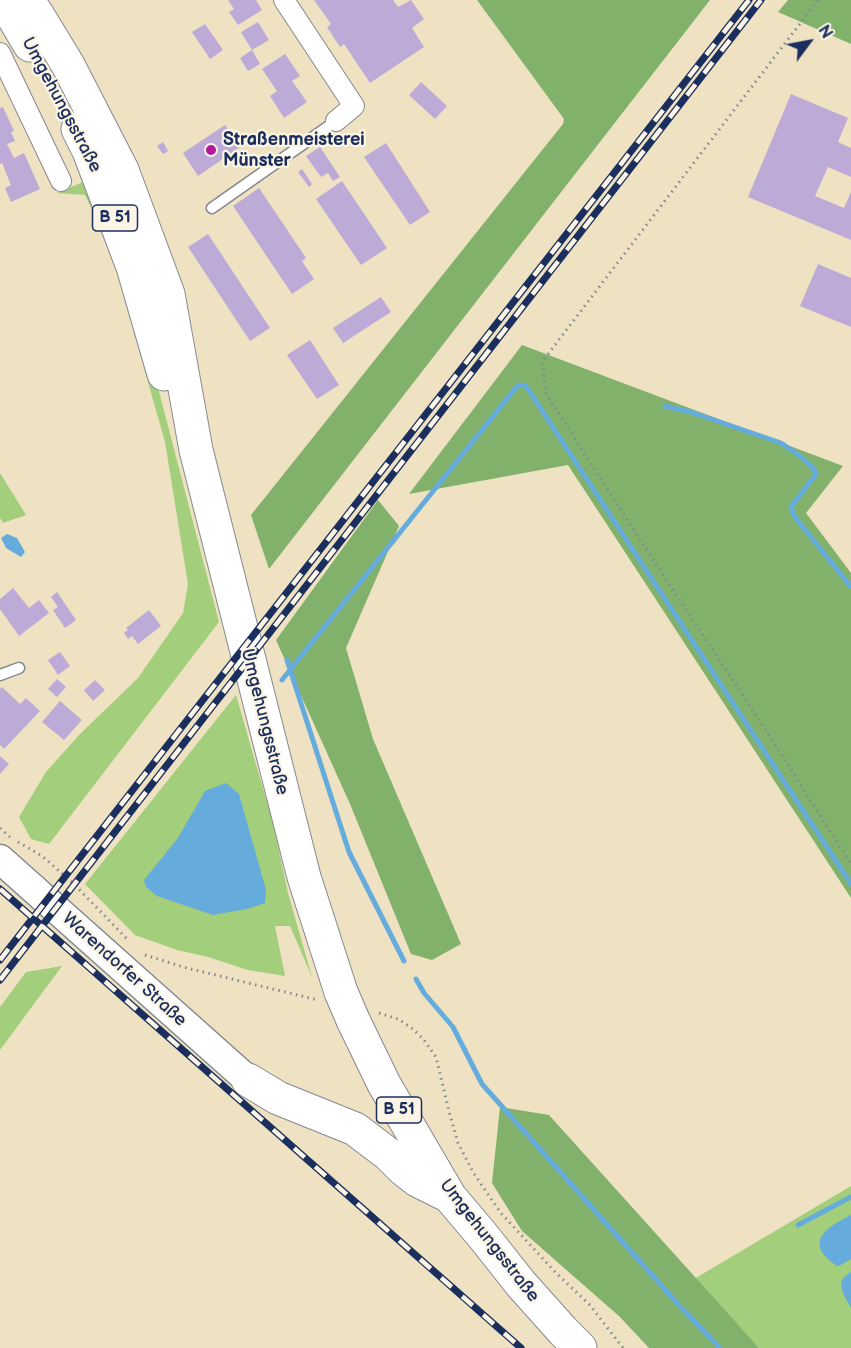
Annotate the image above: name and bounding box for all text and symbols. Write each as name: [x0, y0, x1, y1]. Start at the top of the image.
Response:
north arrow: [779, 12, 839, 72]
text: N: [813, 22, 836, 42]
street label: Umgehungsstraße: [16, 34, 106, 176]
place label: Straßenmeisterei Münster: [223, 129, 365, 172]
marker: Straßenmeisterei Münster: [204, 143, 218, 157]
road number: B 51: [92, 205, 138, 231]
street label: Umgehungsstraße: [235, 647, 293, 797]
street label: Warendorfer Straße: [57, 908, 191, 1032]
road number: B 51: [376, 1097, 422, 1123]
street label: Umgehungsstraße: [434, 1175, 544, 1307]

